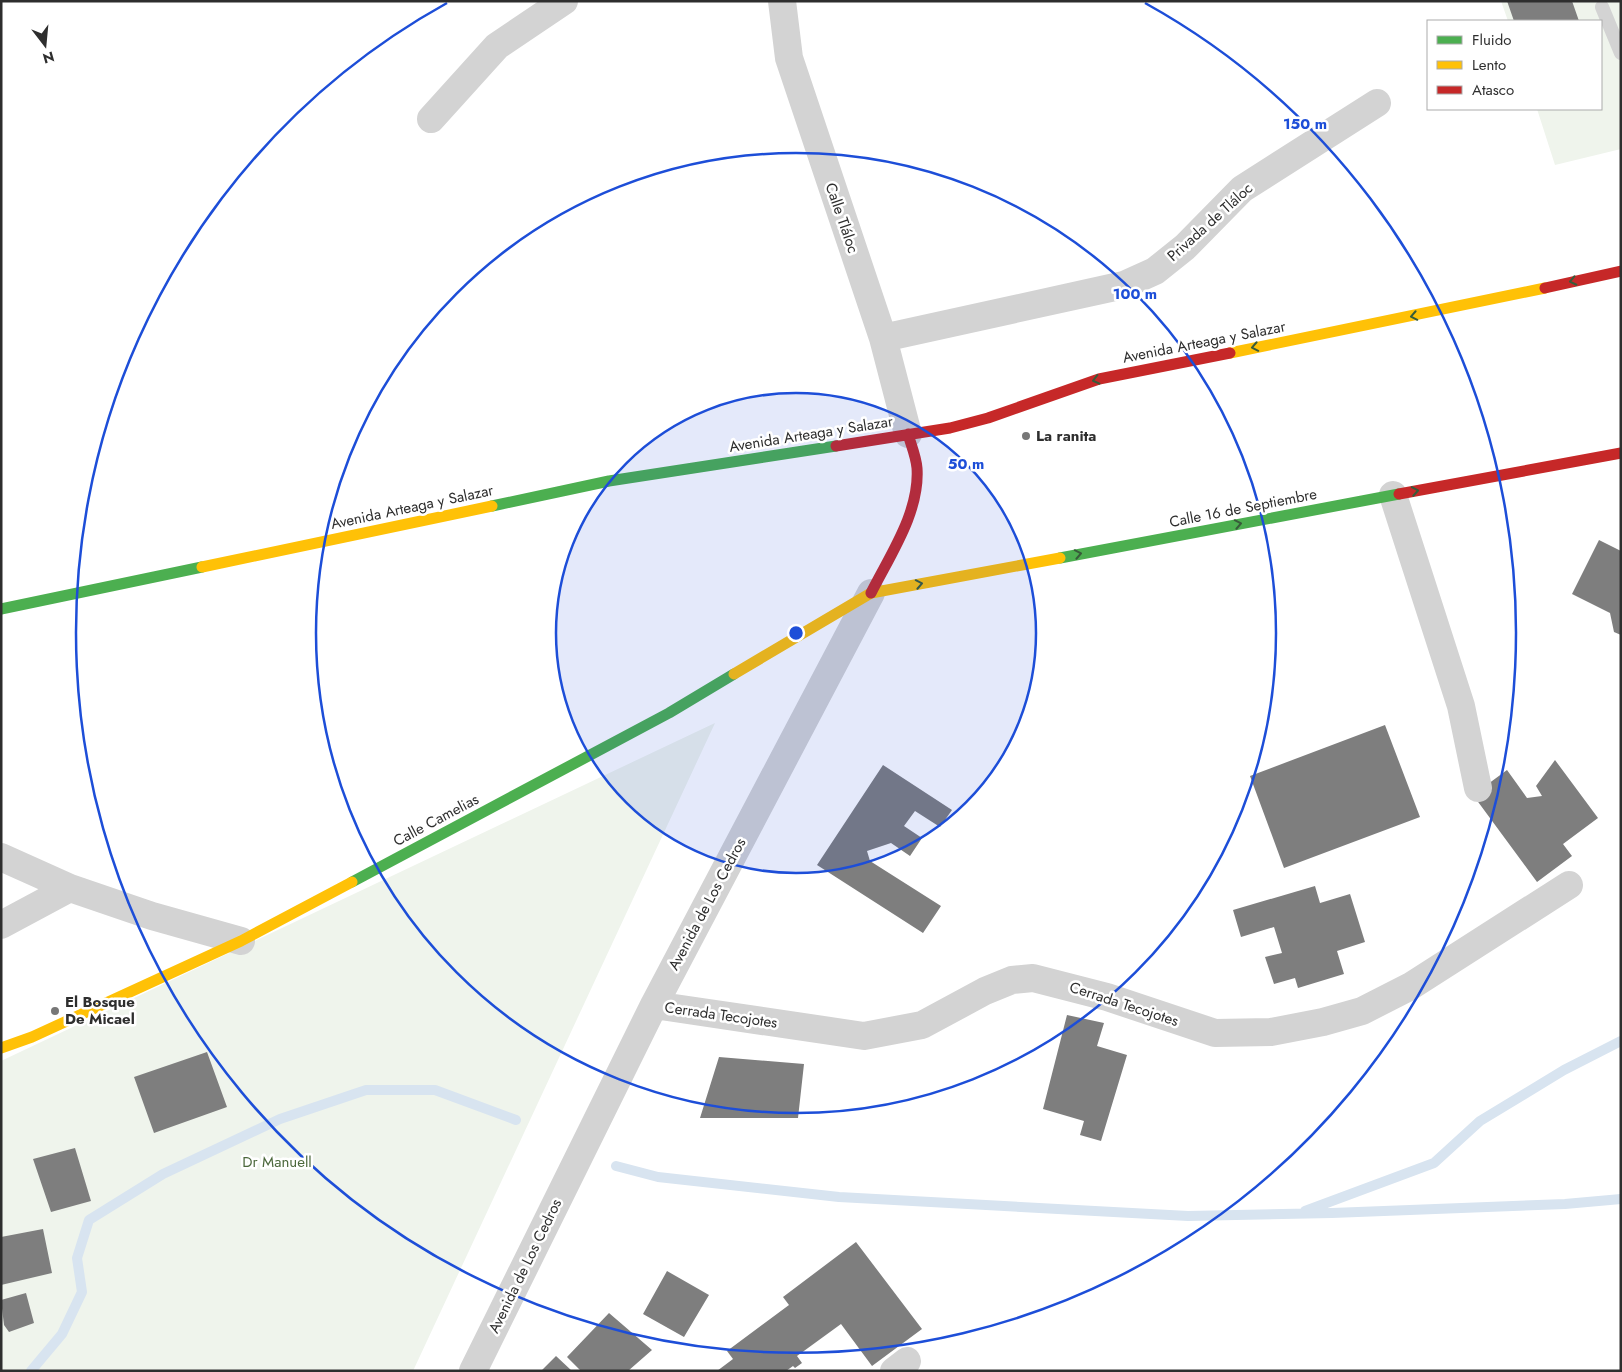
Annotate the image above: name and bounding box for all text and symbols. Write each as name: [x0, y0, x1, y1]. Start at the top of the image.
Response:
north arrow: [20, 20, 70, 70]
legend: [1427, 20, 1602, 110]
text: Fluido: [1472, 29, 1511, 51]
text: N: [40, 46, 57, 69]
text: Lento: [1472, 54, 1506, 76]
text: Atasco: [1472, 79, 1514, 101]
text: 150 m: [1283, 113, 1327, 135]
street label: Privada de Tláloc: [1162, 178, 1258, 266]
street label: Calle Tláloc: [820, 180, 864, 256]
one-way arrow: [1569, 275, 1578, 286]
text: 100 m: [1113, 283, 1157, 305]
one-way arrow: [1410, 310, 1419, 320]
street label: Avenida Arteaga y Salazar: [1121, 315, 1288, 369]
one-way arrow: [1250, 341, 1259, 352]
one-way arrow: [1091, 374, 1100, 385]
street label: Avenida Arteaga y Salazar: [727, 410, 895, 458]
place label: La ranita: [1036, 425, 1096, 447]
marker: La ranita: [1020, 430, 1032, 442]
text: 50 m: [948, 453, 984, 475]
street label: Avenida Arteaga y Salazar: [329, 479, 496, 535]
street label: Calle 16 de Septiembre: [1167, 483, 1319, 533]
one-way arrow: [1411, 486, 1419, 497]
one-way arrow: [1234, 520, 1243, 530]
one-way arrow: [1074, 550, 1083, 560]
one-way arrow: [914, 580, 923, 590]
centre of rings: [787, 624, 805, 642]
street label: Calle Camelias: [389, 788, 483, 852]
street label: Avenida de Los Cedros: [663, 834, 751, 974]
street label: Cerrada Tecojotes: [1067, 976, 1181, 1032]
place label: El Bosque De Micael: [65, 991, 135, 1030]
street label: Cerrada Tecojotes: [663, 996, 779, 1034]
marker: El Bosque De Micael: [49, 1005, 61, 1017]
park label: Dr Manuell: [242, 1151, 312, 1173]
street label: Avenida de Los Cedros: [483, 1195, 567, 1337]

